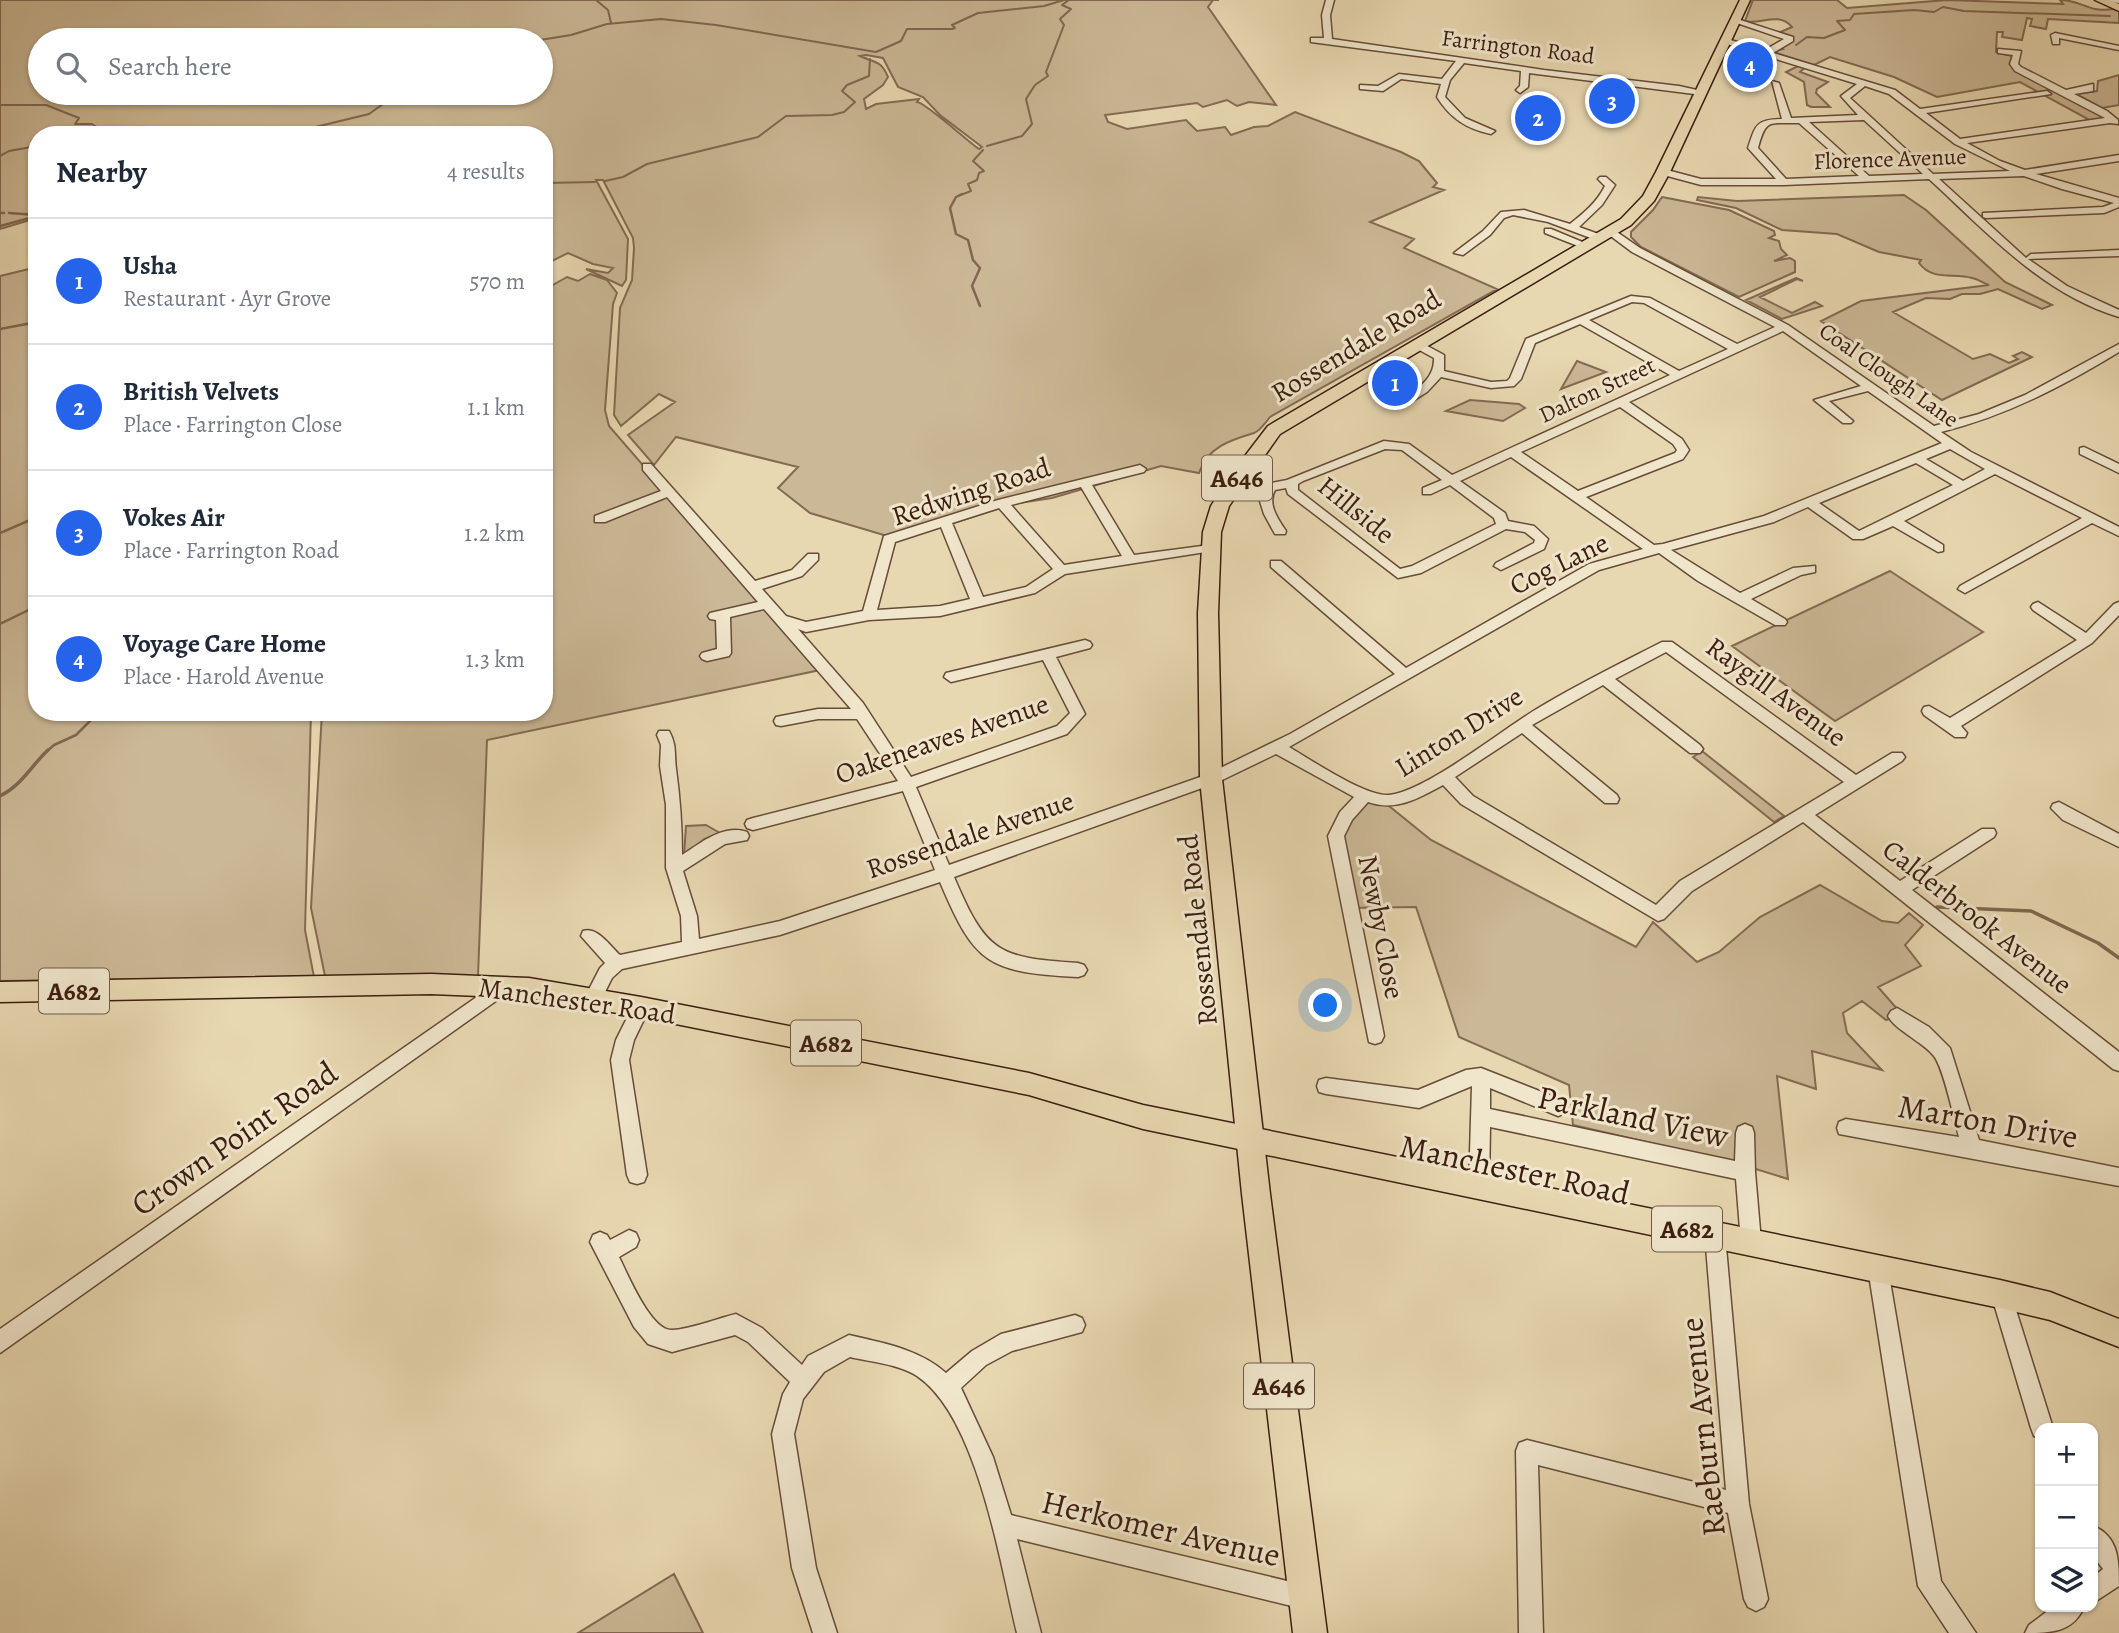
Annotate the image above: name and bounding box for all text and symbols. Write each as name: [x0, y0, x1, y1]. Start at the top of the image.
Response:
street label: Farrington Road: [1440, 22, 1597, 72]
search box: [28, 28, 553, 105]
pin: 4: [1727, 39, 1773, 91]
icon: search: [52, 48, 90, 86]
text: Search here: [108, 49, 232, 84]
pin: 3: [1589, 75, 1635, 127]
pin: 2: [1515, 92, 1561, 144]
street label: Florence Avenue: [1813, 141, 1967, 177]
text: Nearby: [56, 152, 147, 192]
text: 4 results: [447, 156, 525, 187]
text: Usha: [123, 248, 177, 283]
text: 1: [75, 266, 83, 297]
text: 570 m: [470, 266, 525, 297]
street label: Rossendale Road: [1264, 280, 1449, 412]
text: Restaurant · Ayr Grove: [123, 283, 331, 314]
street label: Coal Clough Lane: [1813, 315, 1965, 435]
street label: Dalton Street: [1534, 349, 1661, 431]
pin: 1: [1372, 357, 1418, 409]
text: British Velvets: [123, 374, 279, 409]
text: 2: [73, 392, 85, 423]
text: 1.1 km: [467, 392, 525, 423]
text: Place · Farrington Close: [123, 409, 342, 440]
street label: Redwing Road: [887, 448, 1056, 536]
road number: A646: [1202, 456, 1272, 500]
street label: Hillside: [1309, 467, 1403, 553]
text: Vokes Air: [123, 500, 225, 535]
text: 3: [74, 518, 84, 549]
text: 1.2 km: [464, 518, 525, 549]
street label: Cog Lane: [1503, 524, 1615, 604]
text: Place · Farrington Road: [123, 535, 339, 566]
text: Voyage Care Home: [123, 626, 326, 661]
street label: Raygill Avenue: [1698, 628, 1854, 756]
text: 4: [74, 644, 84, 675]
text: 1.3 km: [465, 644, 525, 675]
text: Place · Harold Avenue: [123, 661, 324, 692]
street label: Linton Drive: [1388, 678, 1530, 786]
street label: Oakeneaves Avenue: [830, 685, 1054, 793]
street label: Rossendale Avenue: [861, 782, 1079, 888]
street label: Calderbrook Avenue: [1874, 831, 2080, 1003]
street label: Rossendale Road: [1169, 832, 1227, 1027]
street label: Newby Close: [1348, 852, 1414, 1002]
road number: A682: [39, 968, 109, 1014]
street label: Manchester Road: [476, 968, 679, 1034]
your location: [1308, 988, 1342, 1022]
road number: A682: [791, 1020, 861, 1066]
street label: Crown Point Road: [122, 1050, 347, 1226]
street label: Parkland View: [1534, 1074, 1733, 1158]
street label: Marton Drive: [1895, 1083, 2081, 1159]
street label: Manchester Road: [1396, 1123, 1635, 1215]
road number: A682: [1652, 1206, 1722, 1252]
street label: Raeburn Avenue: [1668, 1315, 1736, 1539]
road number: A646: [1244, 1364, 1314, 1408]
map controls: [2035, 1423, 2098, 1612]
button: +: [2035, 1423, 2098, 1486]
street label: Herkomer Avenue: [1037, 1479, 1285, 1577]
button: −: [2035, 1486, 2098, 1549]
button: layers: [2035, 1549, 2098, 1612]

